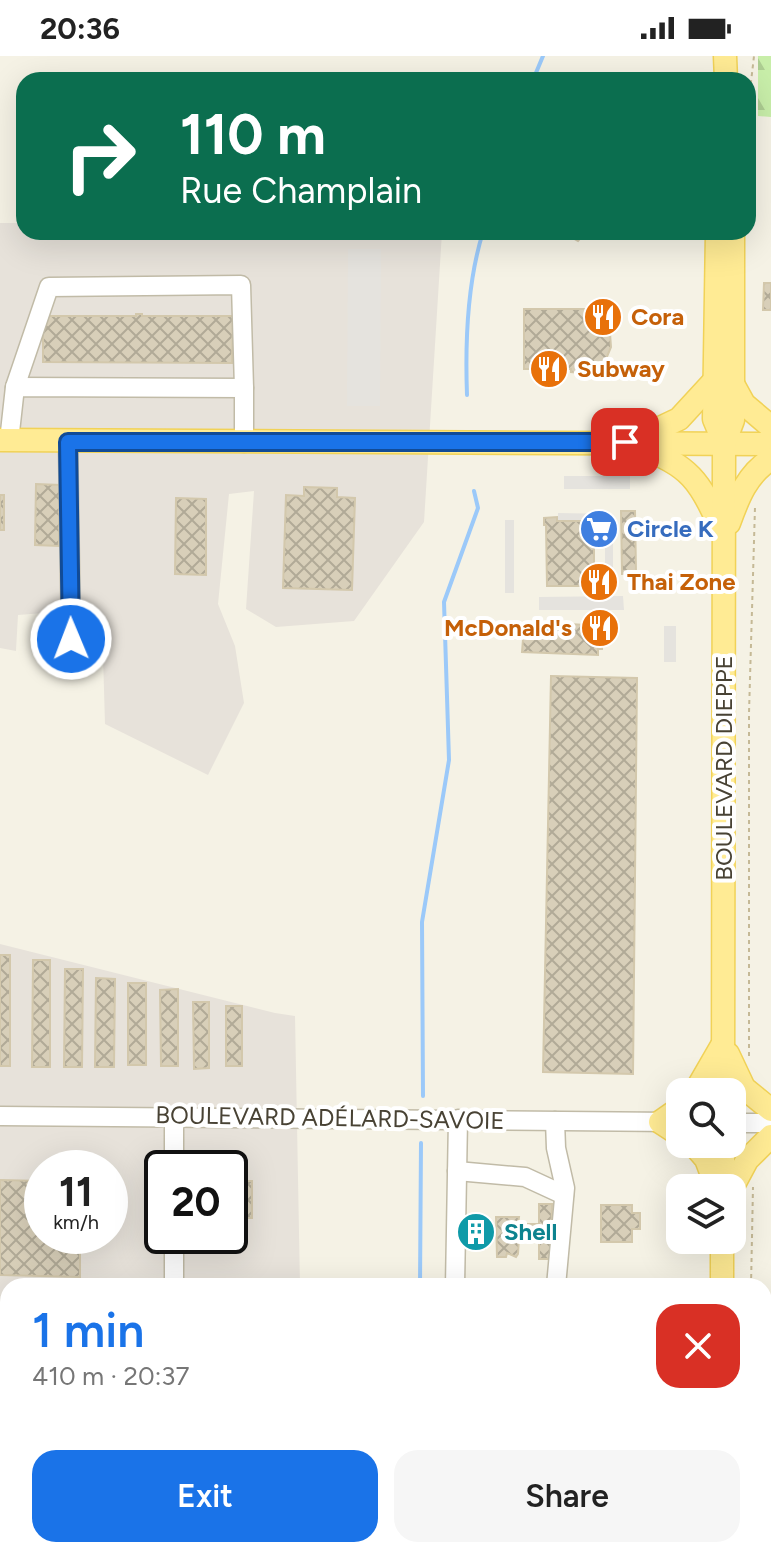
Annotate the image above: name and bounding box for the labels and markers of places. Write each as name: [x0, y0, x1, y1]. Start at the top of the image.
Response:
restaurant icon: Cora: [582, 296, 624, 338]
place label: Cora: [631, 302, 684, 331]
restaurant icon: Subway: [528, 348, 570, 390]
place label: Subway: [577, 354, 665, 383]
pin: [591, 408, 659, 476]
supermarket icon: Circle K: [578, 508, 620, 550]
place label: Circle K: [627, 514, 714, 543]
restaurant icon: Thai Zone: [578, 561, 620, 603]
place label: Thai Zone: [627, 567, 736, 596]
restaurant icon: McDonald's: [579, 607, 621, 649]
place label: McDonald's: [444, 613, 572, 642]
building icon: Shell: [455, 1211, 497, 1253]
place label: Shell: [504, 1217, 557, 1246]

